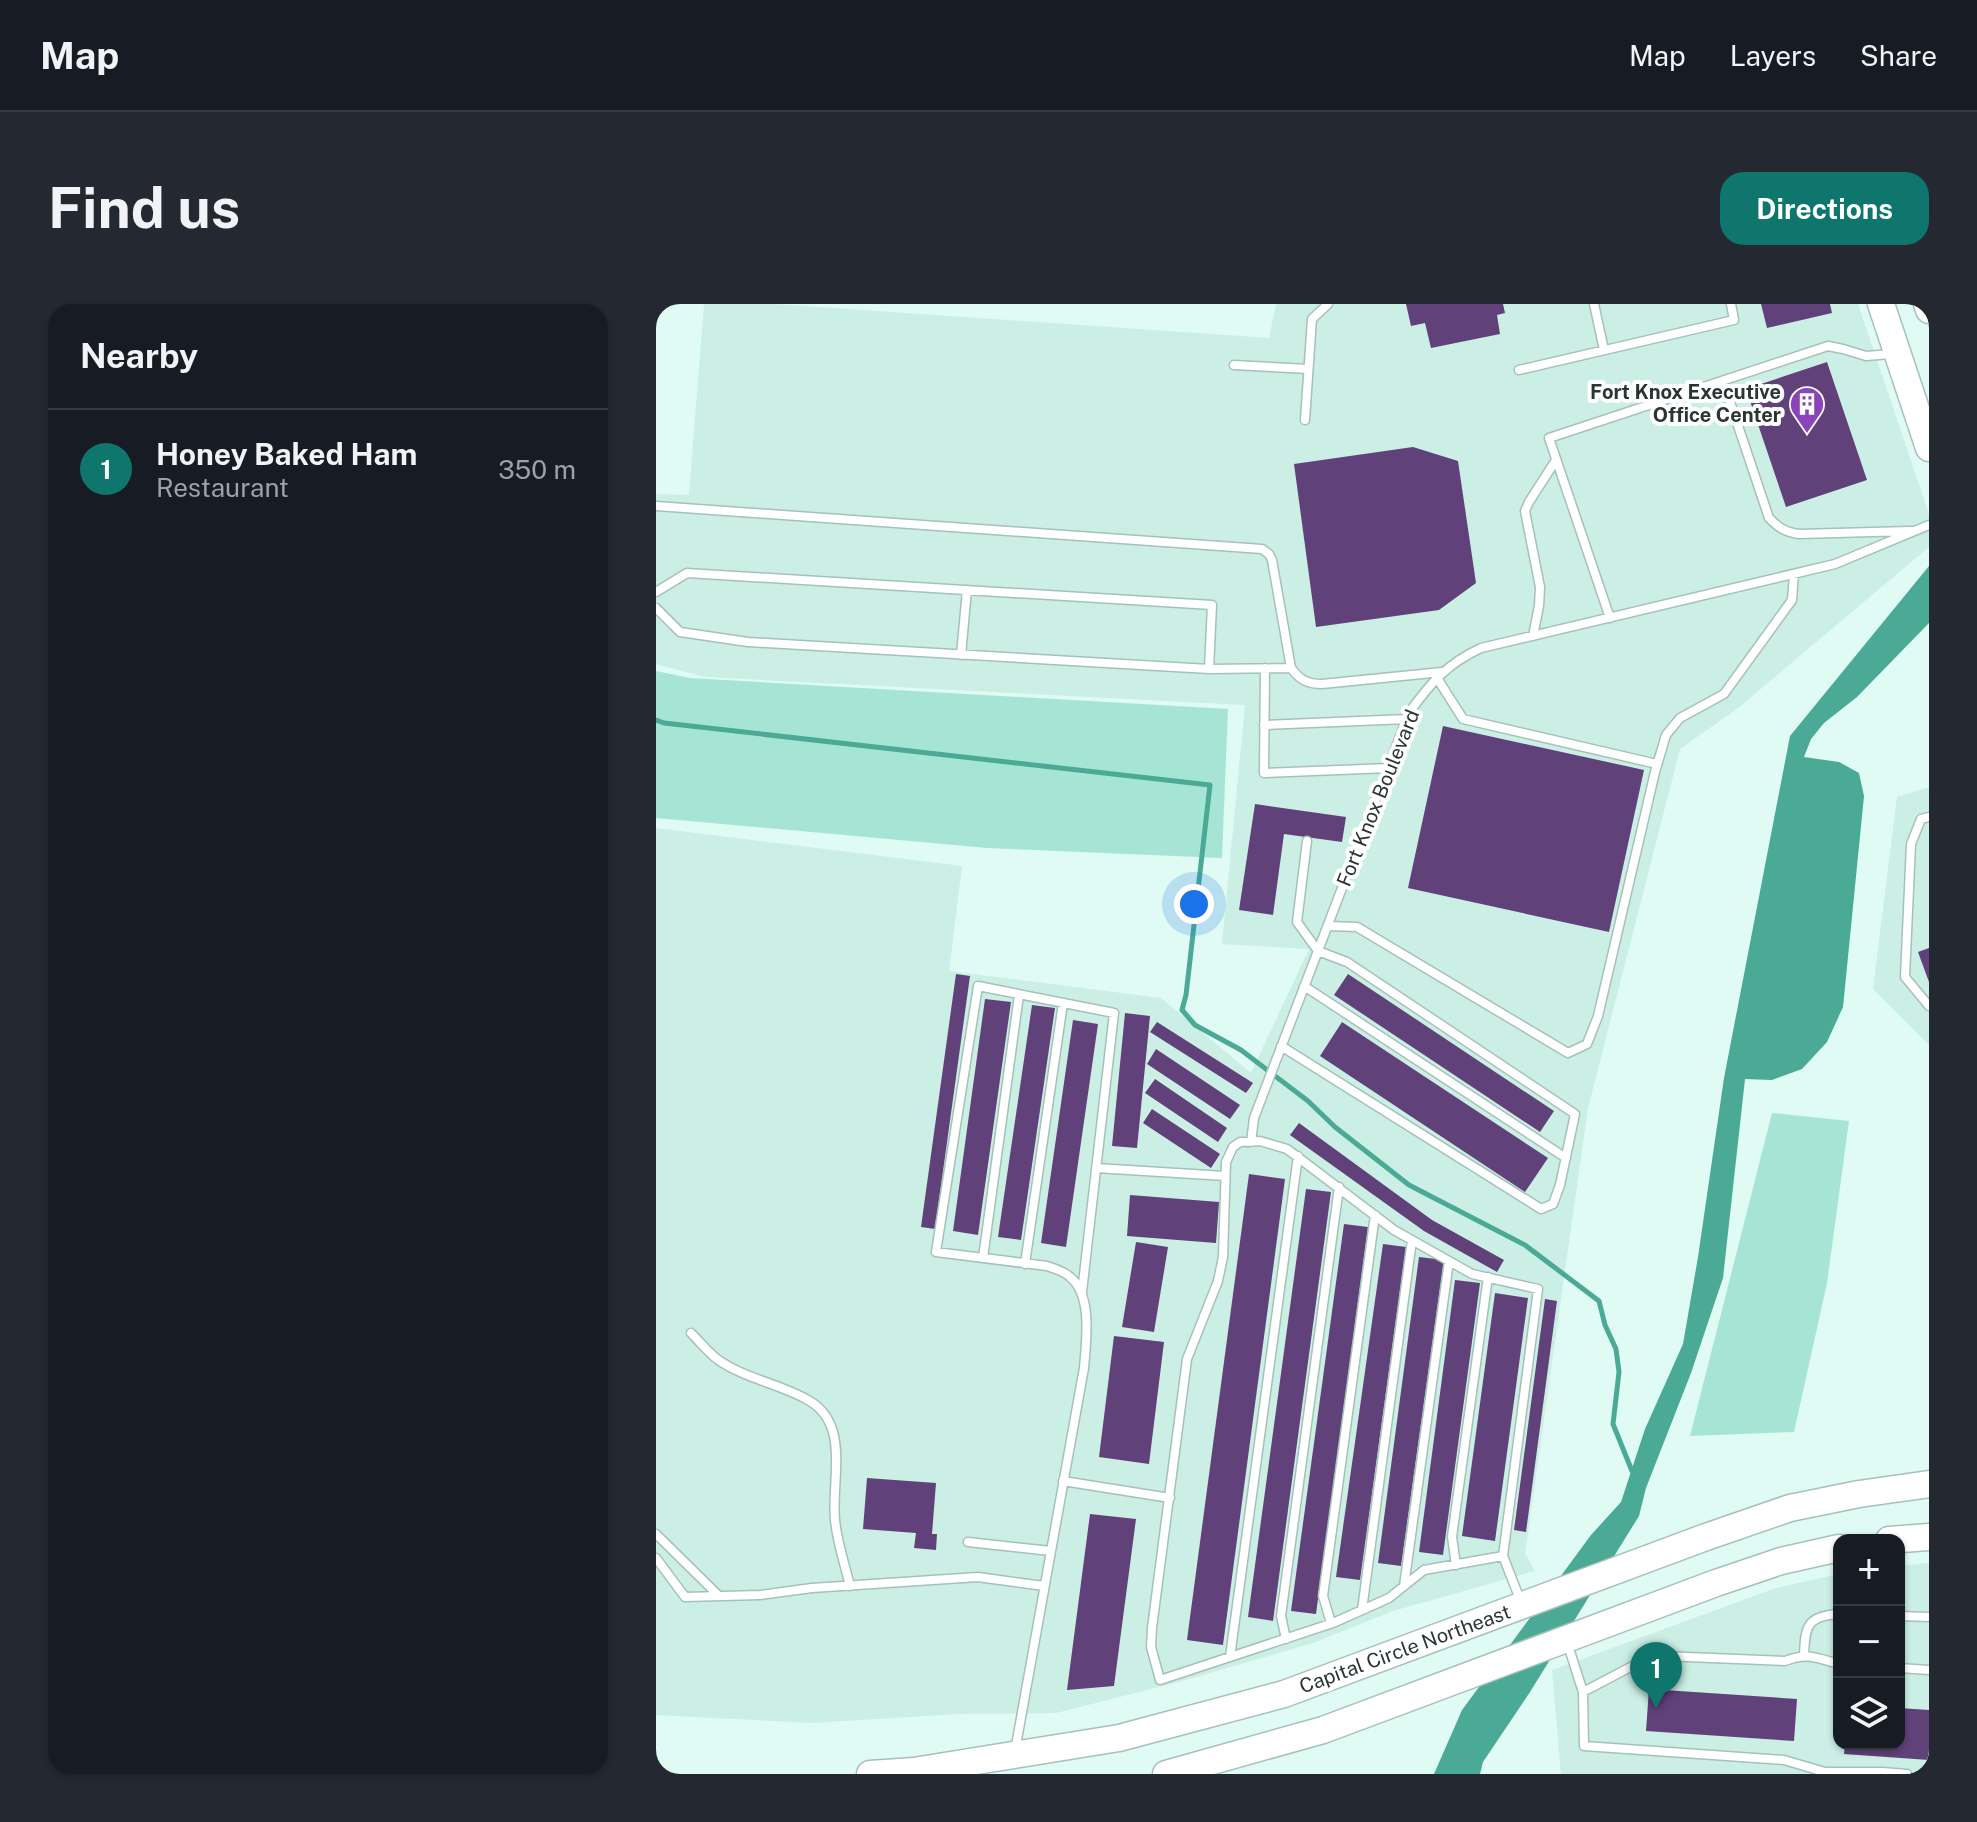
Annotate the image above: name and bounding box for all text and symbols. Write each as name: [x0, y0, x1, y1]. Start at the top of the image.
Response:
text: Map: [40, 33, 119, 78]
text: Map: [1629, 39, 1686, 72]
text: Layers: [1730, 39, 1816, 72]
text: Share: [1860, 39, 1937, 72]
button: Directions: [1720, 172, 1929, 245]
text: Find us: [48, 175, 240, 241]
text: Nearby: [80, 336, 198, 376]
place label: Fort Knox Executive Office Center: [1590, 380, 1781, 427]
building icon: Fort Knox Executive Office Center: [1788, 385, 1826, 435]
text: Honey Baked Ham: [156, 436, 417, 472]
text: 1: [100, 454, 112, 485]
text: 350 m: [498, 454, 576, 485]
text: Restaurant: [156, 472, 289, 503]
street label: Fort Knox Boulevard: [1332, 706, 1424, 890]
your location: [1174, 884, 1214, 924]
map controls: [1833, 1534, 1905, 1750]
button: +: [1833, 1534, 1905, 1606]
street label: Capital Circle Northeast: [1296, 1600, 1514, 1698]
button: −: [1833, 1606, 1905, 1678]
pin: 1: [1630, 1642, 1682, 1708]
button: layers: [1833, 1678, 1905, 1750]

